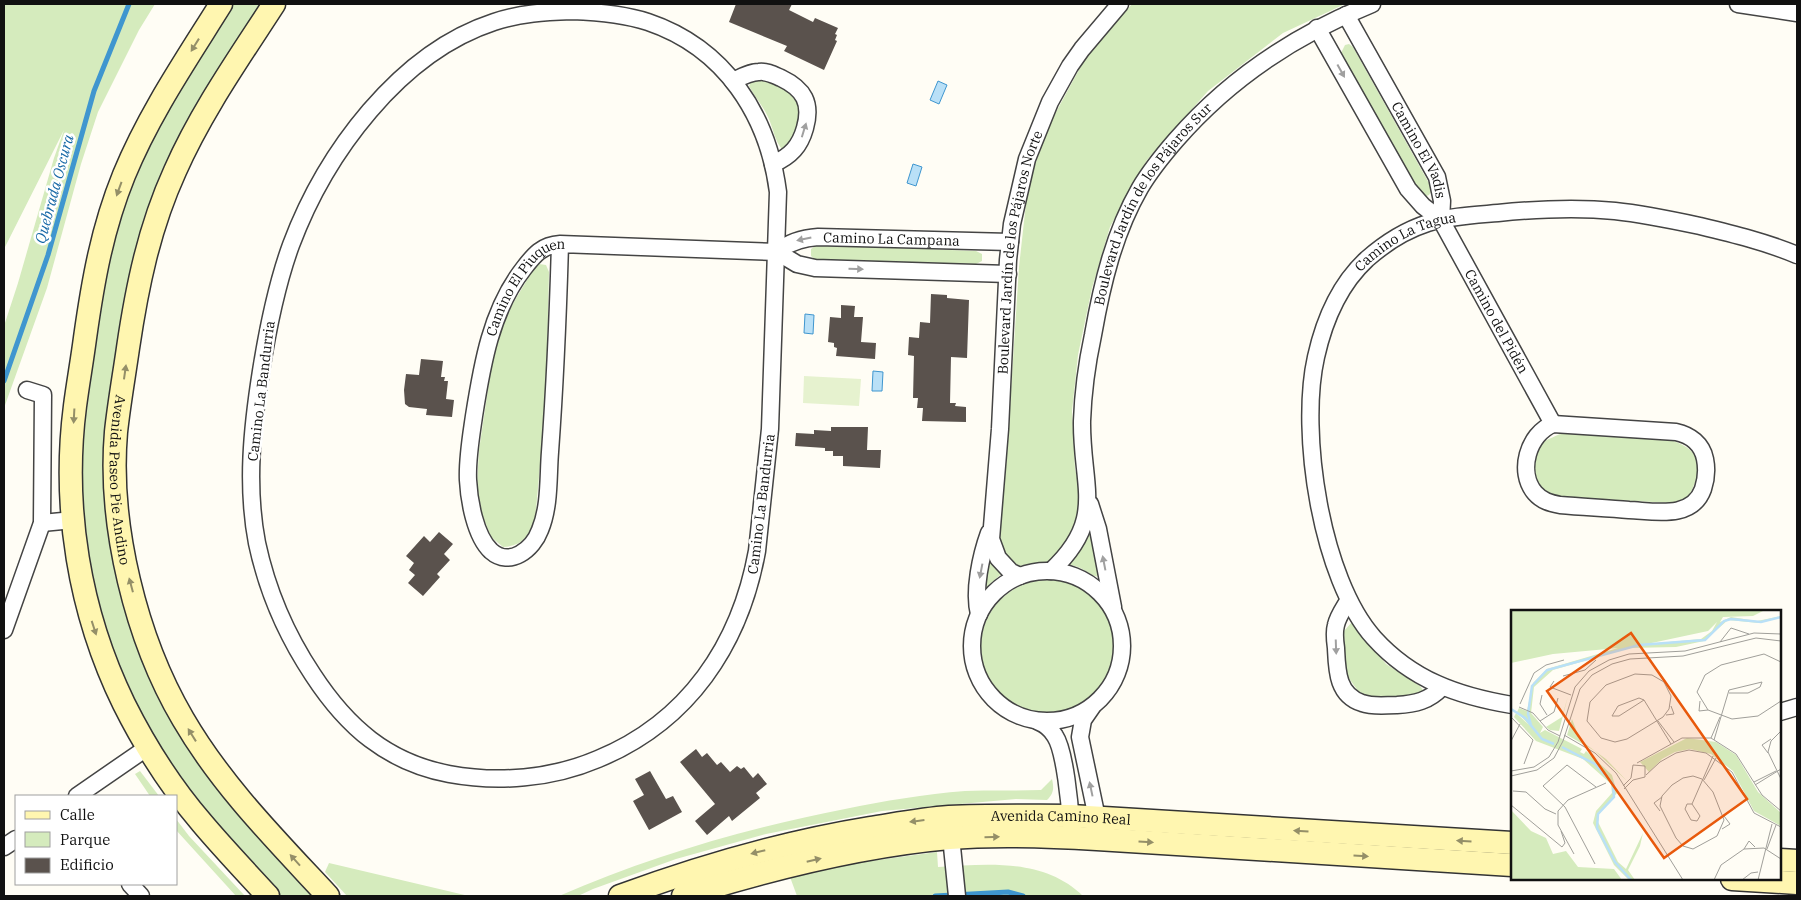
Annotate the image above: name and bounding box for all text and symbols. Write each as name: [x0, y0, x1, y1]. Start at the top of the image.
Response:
one-way arrow: [190, 39, 199, 52]
one-way arrow: [1337, 64, 1346, 77]
street label: Boulevard Jardín de los Pájaros Sur: [1090, 98, 1216, 307]
street label: Camino El Vadis: [1387, 98, 1450, 200]
one-way arrow: [801, 122, 809, 137]
street label: Boulevard Jardín de los Pájaros Norte: [994, 128, 1047, 375]
water label: Quebrada Oscura: [30, 132, 78, 246]
one-way arrow: [115, 181, 122, 196]
street label: Camino La Tagua: [1351, 208, 1458, 275]
street label: Camino La Campana: [823, 228, 960, 250]
street label: Camino El Piuquen: [482, 235, 566, 338]
one-way arrow: [796, 235, 812, 243]
one-way arrow: [849, 266, 865, 274]
street label: Camino del Pidén: [1461, 266, 1532, 377]
street label: Camino La Bandurria: [243, 319, 279, 462]
one-way arrow: [121, 364, 129, 380]
street label: Avenida Paseo Pie Andino: [106, 394, 134, 567]
one-way arrow: [70, 408, 78, 424]
street label: Camino La Bandurria: [743, 432, 779, 575]
one-way arrow: [1100, 555, 1108, 571]
one-way arrow: [976, 563, 984, 579]
one-way arrow: [126, 578, 134, 593]
inset map: [1511, 610, 1781, 880]
one-way arrow: [91, 621, 98, 636]
one-way arrow: [1332, 639, 1340, 655]
one-way arrow: [188, 728, 197, 741]
one-way arrow: [1087, 781, 1095, 796]
legend: [15, 795, 178, 885]
text: Calle: [60, 805, 95, 824]
street label: Avenida Camino Real: [991, 807, 1131, 829]
one-way arrow: [909, 817, 925, 825]
one-way arrow: [1293, 826, 1309, 834]
text: Parque: [60, 830, 110, 849]
one-way arrow: [984, 833, 1000, 841]
one-way arrow: [1455, 836, 1471, 844]
one-way arrow: [1138, 838, 1154, 846]
one-way arrow: [750, 848, 765, 856]
one-way arrow: [1353, 853, 1369, 861]
text: Edificio: [60, 855, 114, 874]
one-way arrow: [289, 855, 301, 867]
one-way arrow: [806, 856, 821, 864]

